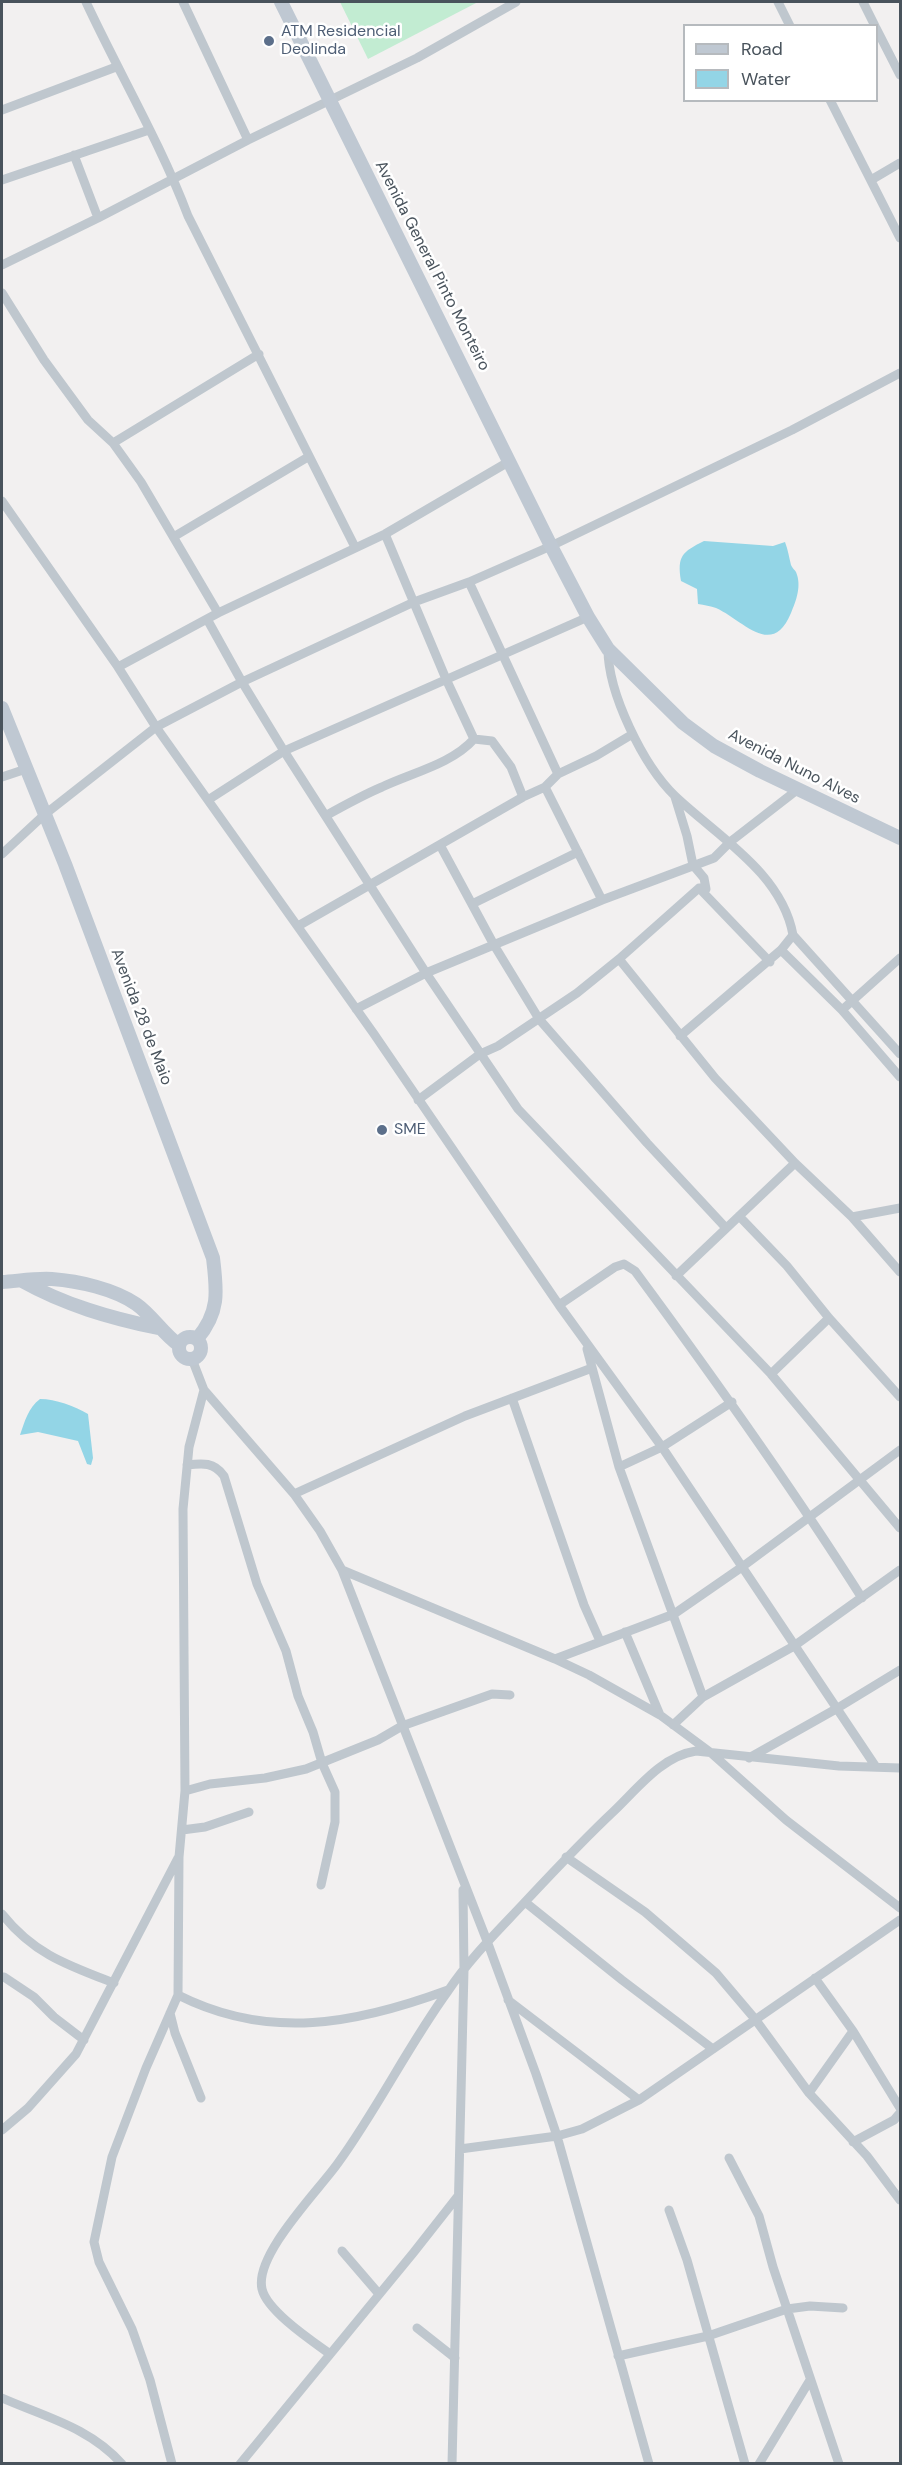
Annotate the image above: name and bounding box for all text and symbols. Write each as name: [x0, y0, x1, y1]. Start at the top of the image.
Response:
place label: ATM Residencial Deolinda: [281, 22, 401, 60]
legend: [683, 24, 878, 102]
marker: ATM Residencial Deolinda: [262, 34, 276, 48]
text: Road: [741, 37, 783, 61]
text: Water: [741, 67, 791, 91]
street label: Avenida General Pinto Monteiro: [371, 158, 493, 374]
street label: Avenida Nuno Alves: [725, 725, 863, 809]
street label: Avenida 28 de Maio: [106, 946, 176, 1088]
place label: SME: [394, 1120, 426, 1140]
marker: SME: [375, 1123, 389, 1137]

